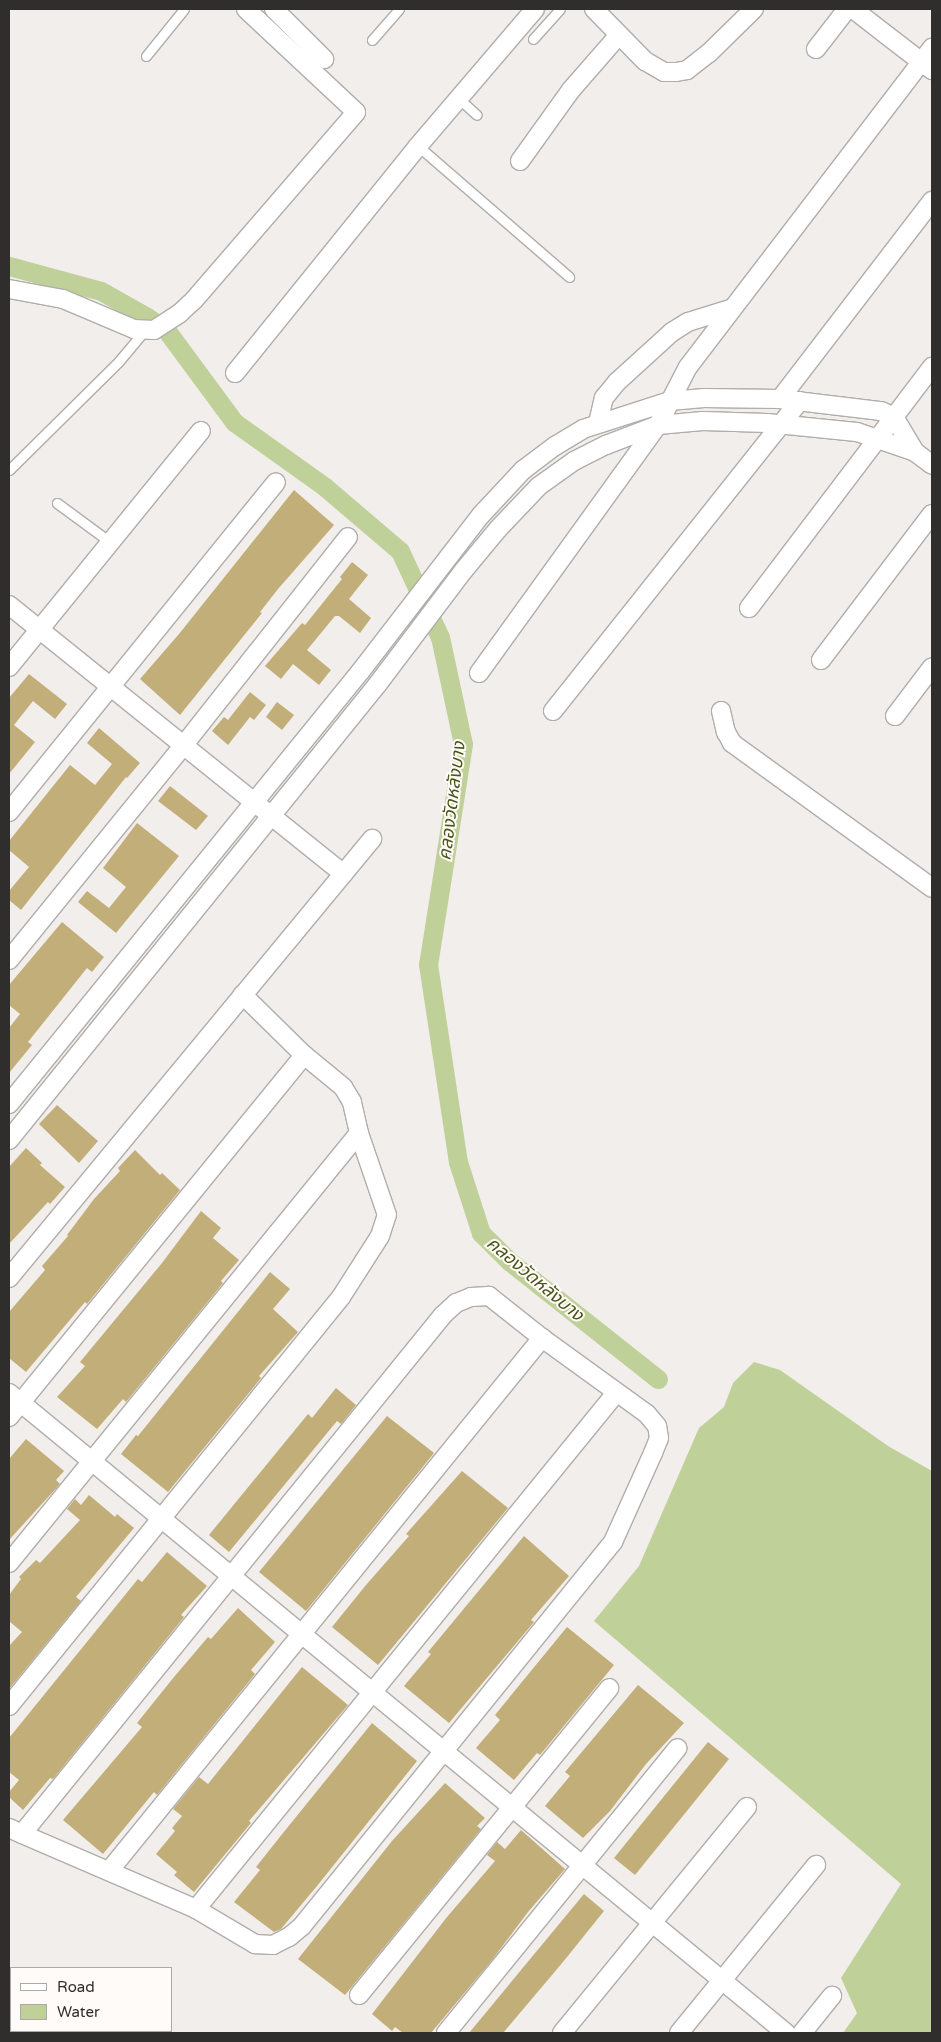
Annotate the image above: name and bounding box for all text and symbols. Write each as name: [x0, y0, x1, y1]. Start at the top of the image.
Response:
water label: คลองวัดหลังบาง: [434, 740, 470, 862]
water label: คลองวัดหลังบาง: [482, 1232, 588, 1326]
legend: [10, 1967, 172, 2032]
text: Road: [57, 1978, 95, 1996]
text: Water: [57, 2003, 100, 2021]

